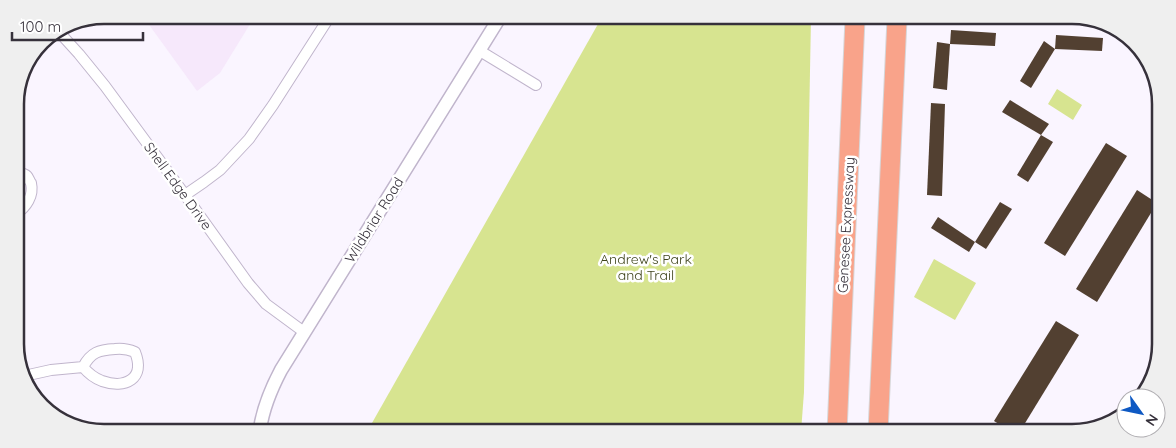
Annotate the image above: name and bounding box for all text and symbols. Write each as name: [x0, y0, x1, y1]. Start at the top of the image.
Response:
scale bar: [12, 10, 144, 42]
text: 100 m: [20, 17, 61, 36]
street label: Shell Edge Drive: [140, 139, 216, 234]
street label: Genesee Expressway: [833, 157, 859, 293]
street label: Wildbriar Road: [341, 174, 407, 266]
park label: Andrew's Park and Trail: [600, 250, 692, 284]
north arrow: [1116, 388, 1166, 438]
text: N: [1142, 411, 1162, 429]

